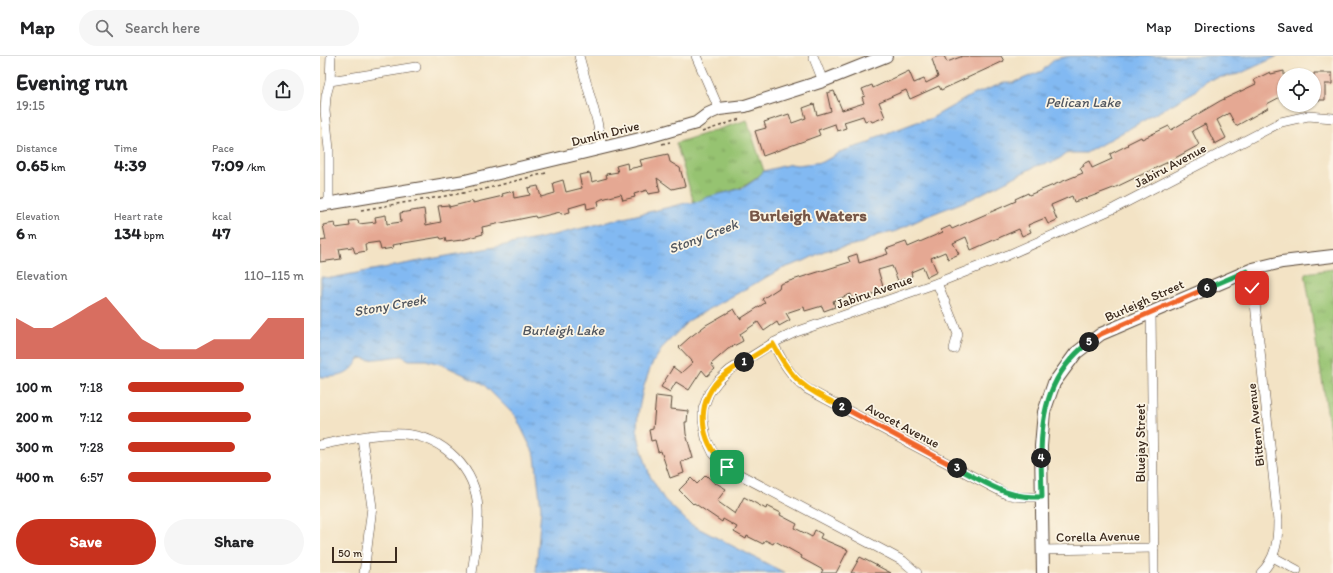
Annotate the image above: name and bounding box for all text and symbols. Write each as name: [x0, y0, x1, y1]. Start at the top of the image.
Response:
search box: [79, 10, 359, 46]
text: Map: [20, 16, 55, 39]
icon: search: [93, 17, 115, 39]
text: Search here: [125, 19, 200, 37]
text: Map: [1146, 19, 1172, 36]
text: Directions: [1194, 19, 1255, 36]
text: Saved: [1277, 19, 1313, 36]
map controls: [1277, 68, 1321, 112]
button: locate: [1277, 68, 1321, 112]
text: Evening run: [16, 69, 128, 96]
button: share: [262, 69, 304, 111]
water label: Pelican Lake: [1046, 94, 1122, 111]
text: 19:15: [16, 98, 45, 113]
street label: Dunlin Drive: [569, 118, 641, 149]
street label: Jabiru Avenue: [1132, 140, 1209, 191]
text: Distance: [16, 142, 57, 155]
text: Time: [114, 142, 137, 155]
text: Pace: [212, 142, 234, 155]
text: 0.65: [16, 155, 49, 175]
text: 4:39: [114, 155, 147, 175]
text: 7:09: [212, 155, 244, 175]
text: km: [49, 161, 66, 174]
text: /km: [244, 161, 266, 174]
district label: Burleigh Waters: [749, 205, 867, 226]
text: Elevation: [16, 210, 60, 223]
text: Heart rate: [114, 210, 163, 223]
text: kcal: [212, 210, 232, 223]
water label: Stony Creek: [666, 215, 741, 257]
text: 6: [16, 223, 25, 243]
text: 134: [114, 223, 141, 243]
text: 47: [212, 223, 231, 243]
text: m: [25, 229, 37, 242]
text: bpm: [141, 229, 164, 242]
text: Elevation: [16, 268, 68, 283]
text: 110–115 m: [244, 268, 304, 283]
street label: Jabiru Avenue: [834, 271, 914, 311]
pin: [1235, 271, 1269, 305]
street label: Burleigh Street: [1102, 276, 1186, 325]
icon: check: [1241, 277, 1263, 299]
pin: 6: [1197, 278, 1217, 298]
text: 6: [1204, 281, 1210, 294]
water label: Stony Creek: [353, 291, 428, 320]
water label: Burleigh Lake: [522, 322, 606, 339]
pin: 5: [1079, 332, 1099, 352]
text: 5: [1086, 335, 1092, 348]
pin: 1: [734, 352, 754, 372]
text: 1: [741, 355, 747, 368]
text: 100 m: [16, 380, 52, 395]
text: 7:18: [80, 380, 103, 395]
street label: Bittern Avenue: [1244, 383, 1267, 467]
pin: 2: [832, 397, 852, 417]
text: 2: [839, 400, 845, 413]
street label: Avocet Avenue: [863, 400, 942, 451]
street label: Bluejay Street: [1133, 403, 1148, 482]
text: 200 m: [16, 410, 53, 425]
text: 7:12: [80, 410, 103, 425]
text: 300 m: [16, 440, 53, 455]
text: 7:28: [80, 440, 104, 455]
pin: 4: [1031, 448, 1051, 468]
pin: [710, 450, 744, 484]
text: 4: [1038, 451, 1044, 464]
icon: arrive: [716, 456, 738, 478]
pin: 3: [947, 458, 967, 478]
text: 3: [954, 461, 960, 474]
text: 400 m: [16, 470, 54, 485]
text: 6:57: [80, 470, 103, 485]
button: Save: [16, 519, 156, 565]
button: Share: [164, 519, 304, 565]
street label: Corella Avenue: [1056, 528, 1140, 545]
scale bar: [332, 545, 397, 564]
text: 50 m: [338, 547, 362, 560]

